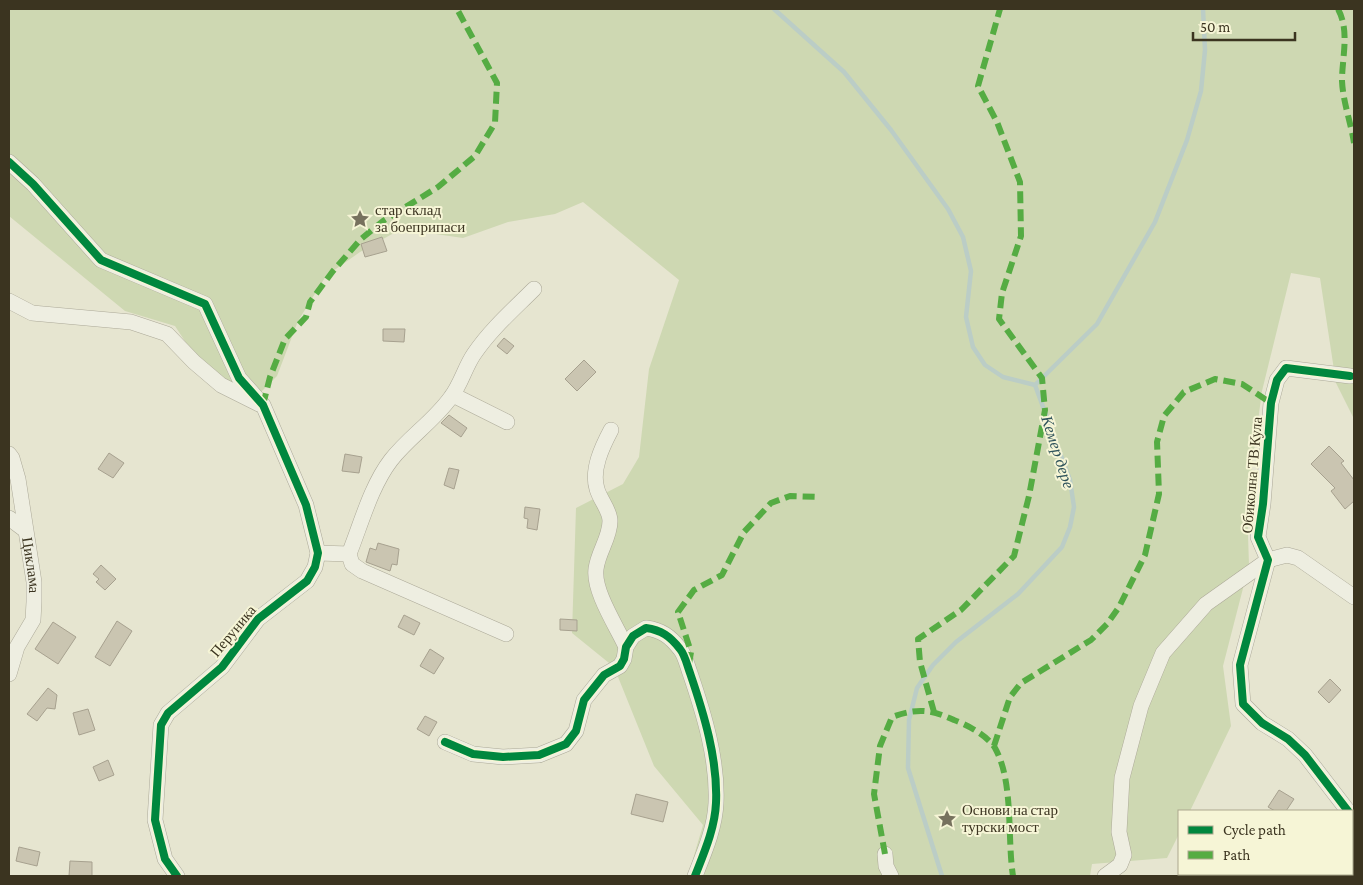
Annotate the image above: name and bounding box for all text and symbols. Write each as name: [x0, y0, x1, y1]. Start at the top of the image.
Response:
scale bar: [1193, 10, 1296, 42]
text: 50 m: [1200, 19, 1230, 35]
place label: стар склад за боеприпаси: [375, 202, 465, 235]
place icon: стар склад за боеприпаси: [349, 208, 371, 230]
water label: Кемер дере: [1037, 412, 1078, 491]
street label: Обиколна ТВ Кула: [1239, 416, 1265, 534]
street label: Циклама: [19, 536, 43, 593]
street label: Перуника: [207, 602, 259, 660]
place label: Основи на стар турски мост: [962, 802, 1058, 835]
place icon: Основи на стар турски мост: [936, 808, 958, 830]
legend: [1178, 810, 1353, 875]
text: Cycle path: [1223, 822, 1286, 839]
text: Path: [1223, 847, 1250, 863]

